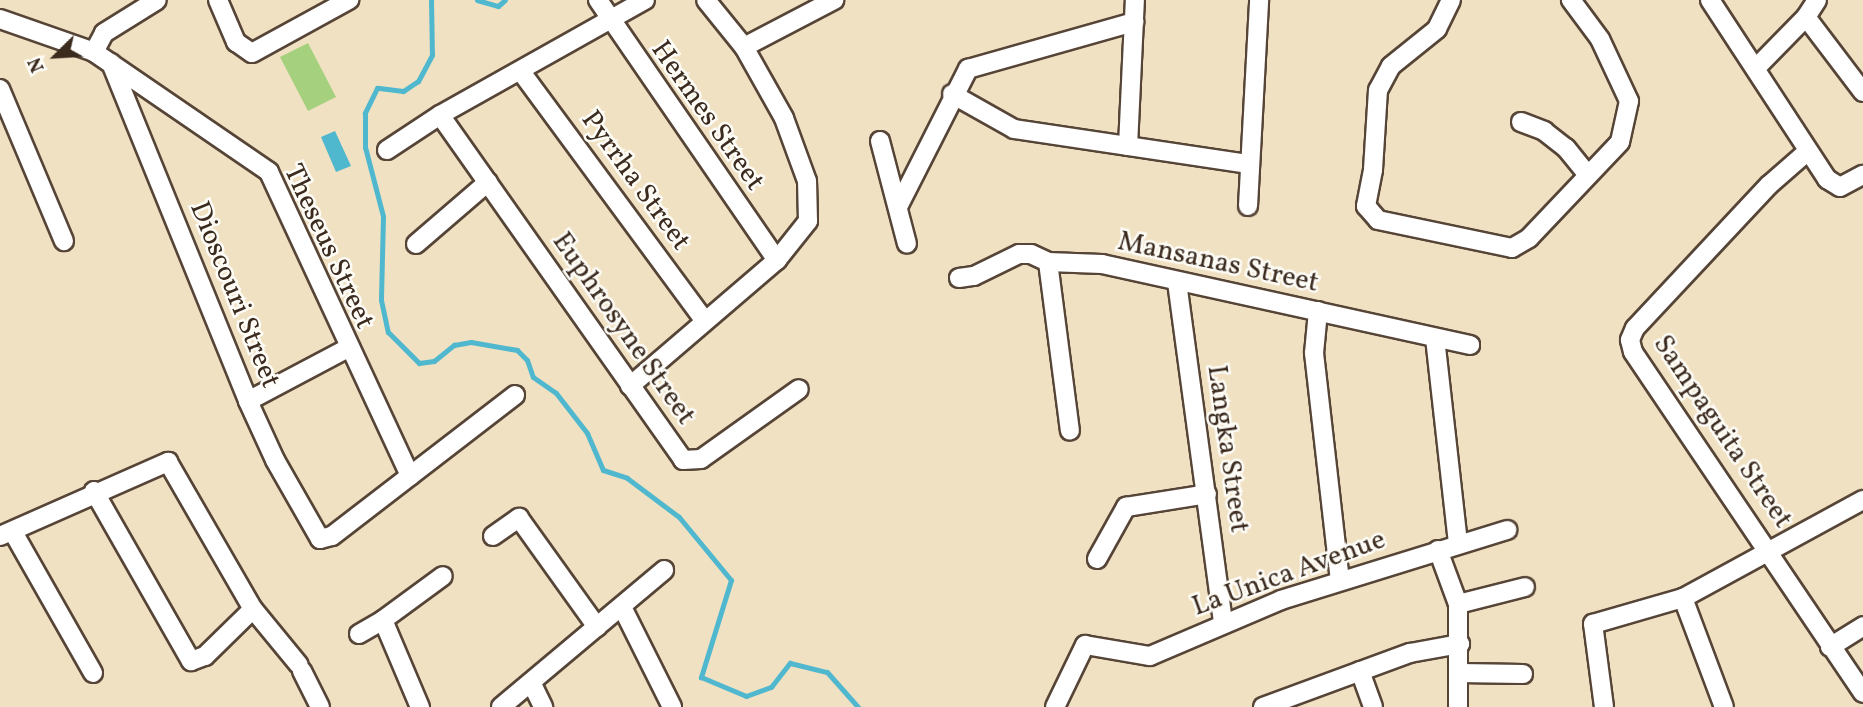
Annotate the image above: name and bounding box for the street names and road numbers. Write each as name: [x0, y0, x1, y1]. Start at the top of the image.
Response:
street label: Hermes Street: [643, 35, 771, 197]
street label: Pyrrha Street: [573, 105, 697, 257]
street label: Theseus Street: [275, 159, 381, 335]
street label: Dioscouri Street: [181, 197, 287, 393]
street label: Mansanas Street: [1115, 225, 1321, 301]
street label: Euphrosyne Street: [544, 226, 702, 432]
street label: Sampaguita Street: [1645, 329, 1799, 535]
street label: Langka Street: [1199, 363, 1255, 535]
street label: La Unica Avenue: [1188, 524, 1390, 624]

